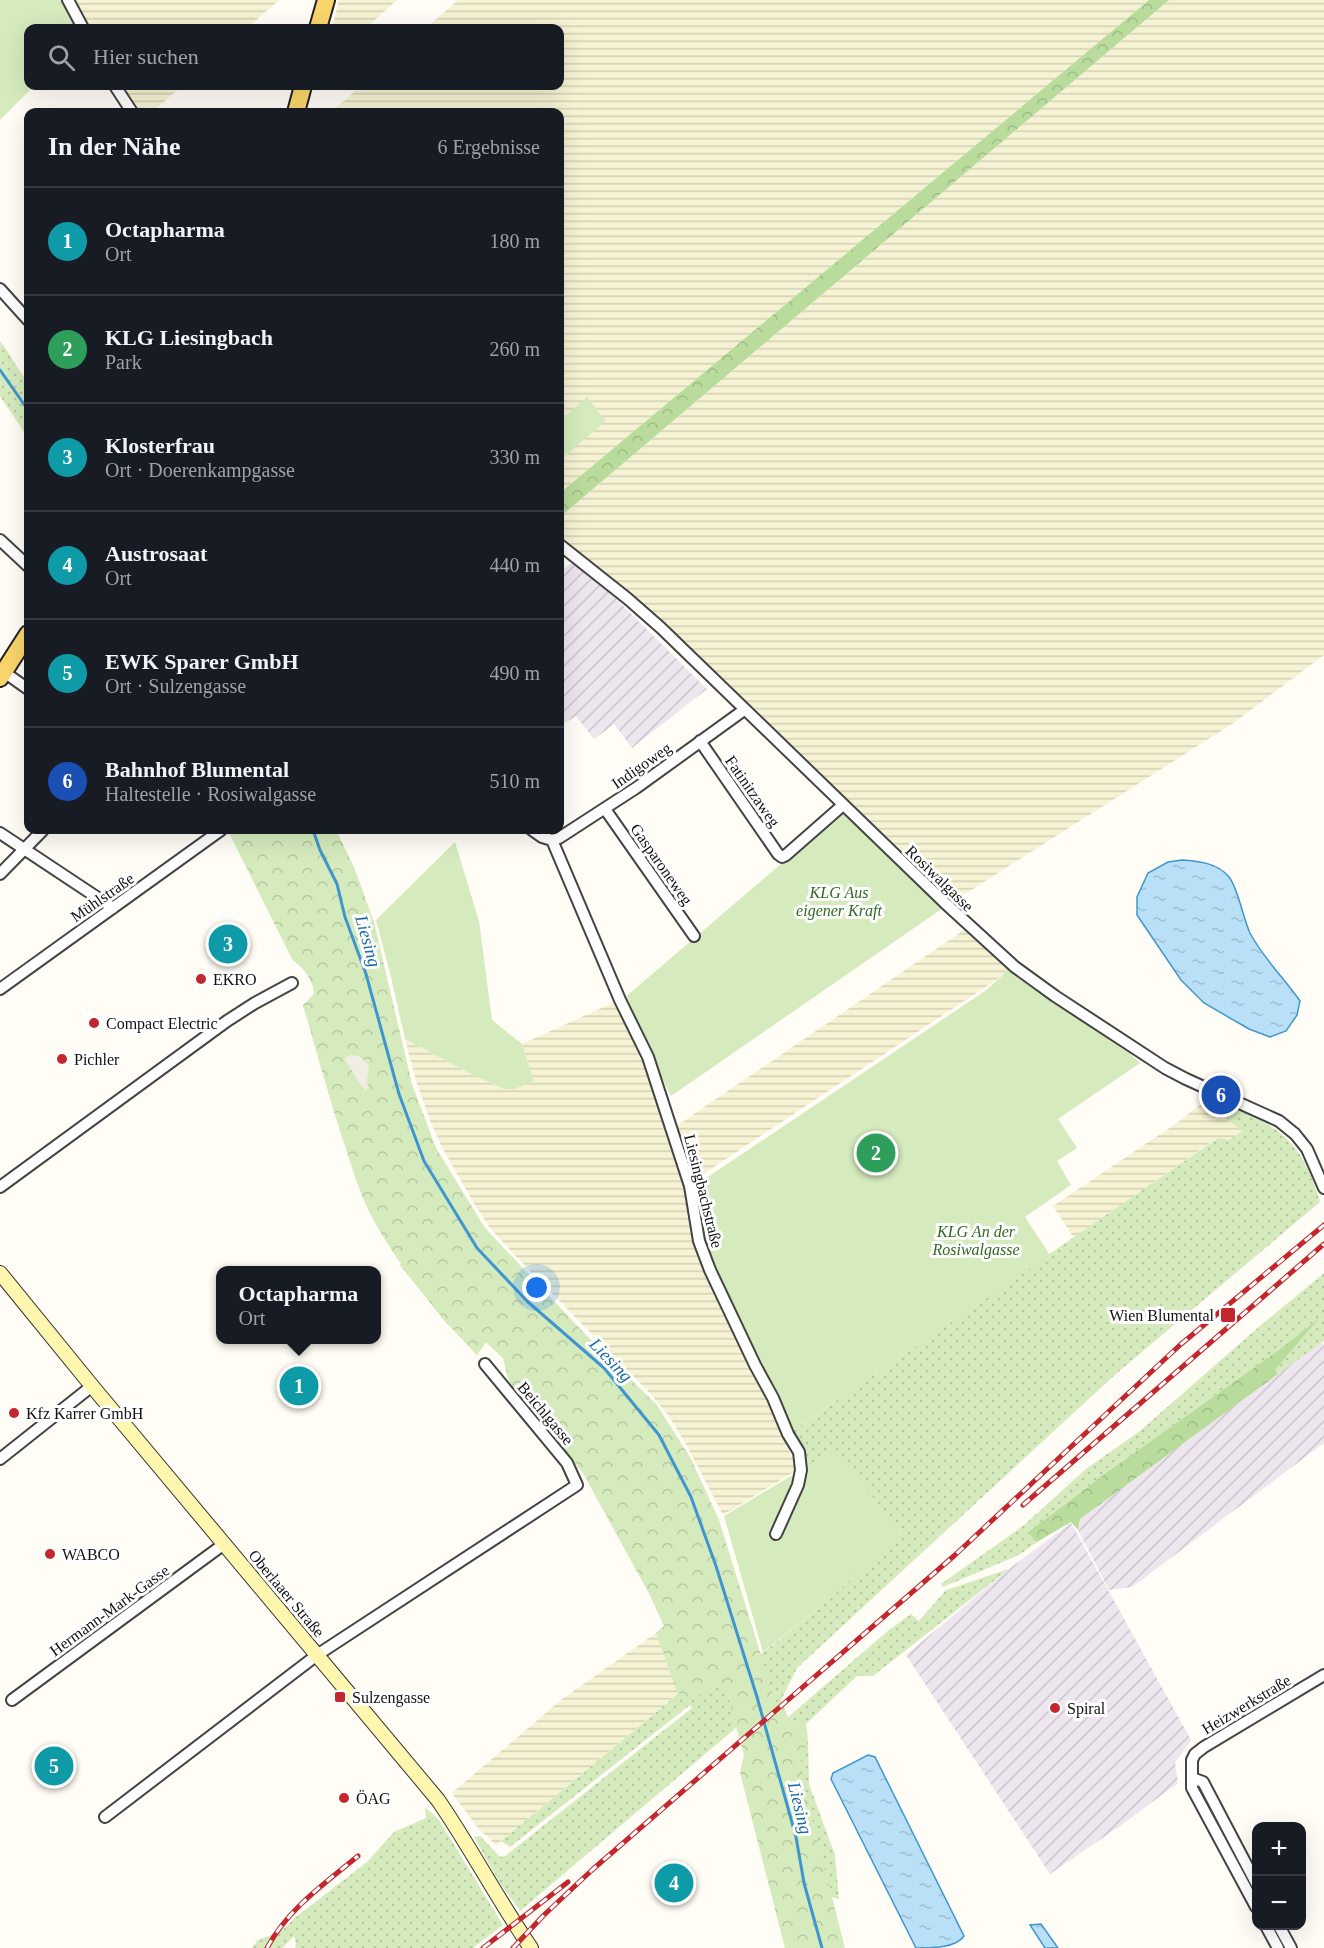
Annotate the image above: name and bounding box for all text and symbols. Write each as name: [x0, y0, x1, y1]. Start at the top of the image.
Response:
search box: [24, 24, 564, 90]
icon: search: [45, 41, 78, 74]
text: Hier suchen: [93, 44, 199, 69]
text: In der Nähe: [48, 132, 180, 161]
text: 6 Ergebnisse: [438, 136, 540, 158]
text: Octapharma: [105, 217, 225, 242]
text: 1: [63, 230, 73, 252]
text: 180 m: [489, 230, 540, 252]
text: Ort: [105, 243, 132, 265]
text: KLG Liesingbach: [105, 325, 273, 350]
text: 2: [63, 338, 73, 360]
text: 260 m: [489, 338, 540, 360]
text: Park: [105, 351, 142, 373]
text: Klosterfrau: [105, 433, 215, 458]
text: 3: [63, 446, 73, 468]
text: 330 m: [489, 446, 540, 468]
text: Ort · Doerenkampgasse: [105, 459, 295, 481]
text: Austrosaat: [105, 541, 207, 566]
text: 4: [63, 554, 73, 576]
text: 440 m: [489, 554, 540, 576]
text: Ort: [105, 567, 132, 589]
text: EWK Sparer GmbH: [105, 649, 299, 674]
text: 5: [63, 662, 73, 684]
text: 490 m: [489, 662, 540, 684]
text: Ort · Sulzengasse: [105, 675, 246, 697]
street label: Indigoweg: [608, 739, 675, 793]
street label: Fatinitzaweg: [721, 753, 783, 831]
text: Bahnhof Blumental: [105, 757, 289, 782]
text: 6: [63, 770, 73, 792]
text: 510 m: [489, 770, 540, 792]
text: Haltestelle · Rosiwalgasse: [105, 783, 316, 805]
street label: Gasparoneweg: [627, 820, 696, 909]
street label: Rosiwalgasse: [902, 842, 977, 915]
street label: Mühlstraße: [68, 870, 137, 925]
park label: KLG Aus eigener Kraft: [796, 884, 882, 920]
water label: Liesing: [351, 912, 385, 969]
pin: 3: [208, 922, 248, 966]
place label: EKRO: [213, 971, 257, 988]
marker: EKRO: [194, 972, 208, 986]
place label: Compact Electric: [106, 1015, 218, 1033]
marker: Compact Electric: [87, 1016, 101, 1030]
place label: Pichler: [74, 1051, 120, 1068]
marker: Pichler: [55, 1052, 69, 1066]
pin: 6: [1202, 1072, 1240, 1118]
pin: 2: [856, 1130, 896, 1176]
street label: Liesingbachstraße: [680, 1133, 726, 1250]
park label: KLG An der Rosiwalgasse: [931, 1223, 1020, 1259]
popup: [216, 1266, 381, 1344]
your location: [522, 1273, 551, 1302]
text: Octapharma: [239, 1281, 358, 1306]
marker: Wien Blumental: [1219, 1306, 1237, 1324]
text: Ort: [239, 1307, 265, 1329]
place label: Wien Blumental: [1109, 1307, 1215, 1324]
water label: Liesing: [585, 1333, 637, 1386]
pin: 1: [280, 1364, 318, 1408]
street label: Beichlgasse: [514, 1379, 577, 1449]
place label: Kfz Karrer GmbH: [26, 1405, 144, 1422]
marker: Kfz Karrer GmbH: [7, 1406, 21, 1420]
place label: WABCO: [62, 1546, 120, 1563]
marker: WABCO: [43, 1547, 57, 1561]
street label: Oberlaaer Straße: [245, 1547, 328, 1640]
street label: Hermann-Mark-Gasse: [46, 1561, 172, 1659]
street label: Heizwerkstraße: [1199, 1671, 1294, 1738]
place label: Sulzengasse: [352, 1689, 430, 1707]
marker: Sulzengasse: [333, 1690, 347, 1704]
place label: Spiral: [1067, 1700, 1106, 1718]
marker: Spiral: [1048, 1701, 1062, 1715]
pin: 5: [34, 1744, 74, 1788]
water label: Liesing: [784, 1779, 816, 1836]
place label: ÖAG: [356, 1790, 391, 1807]
marker: ÖAG: [337, 1791, 351, 1805]
map controls: [1252, 1822, 1306, 1930]
button: +: [1252, 1822, 1306, 1876]
pin: 4: [654, 1860, 694, 1906]
button: −: [1252, 1876, 1306, 1930]

